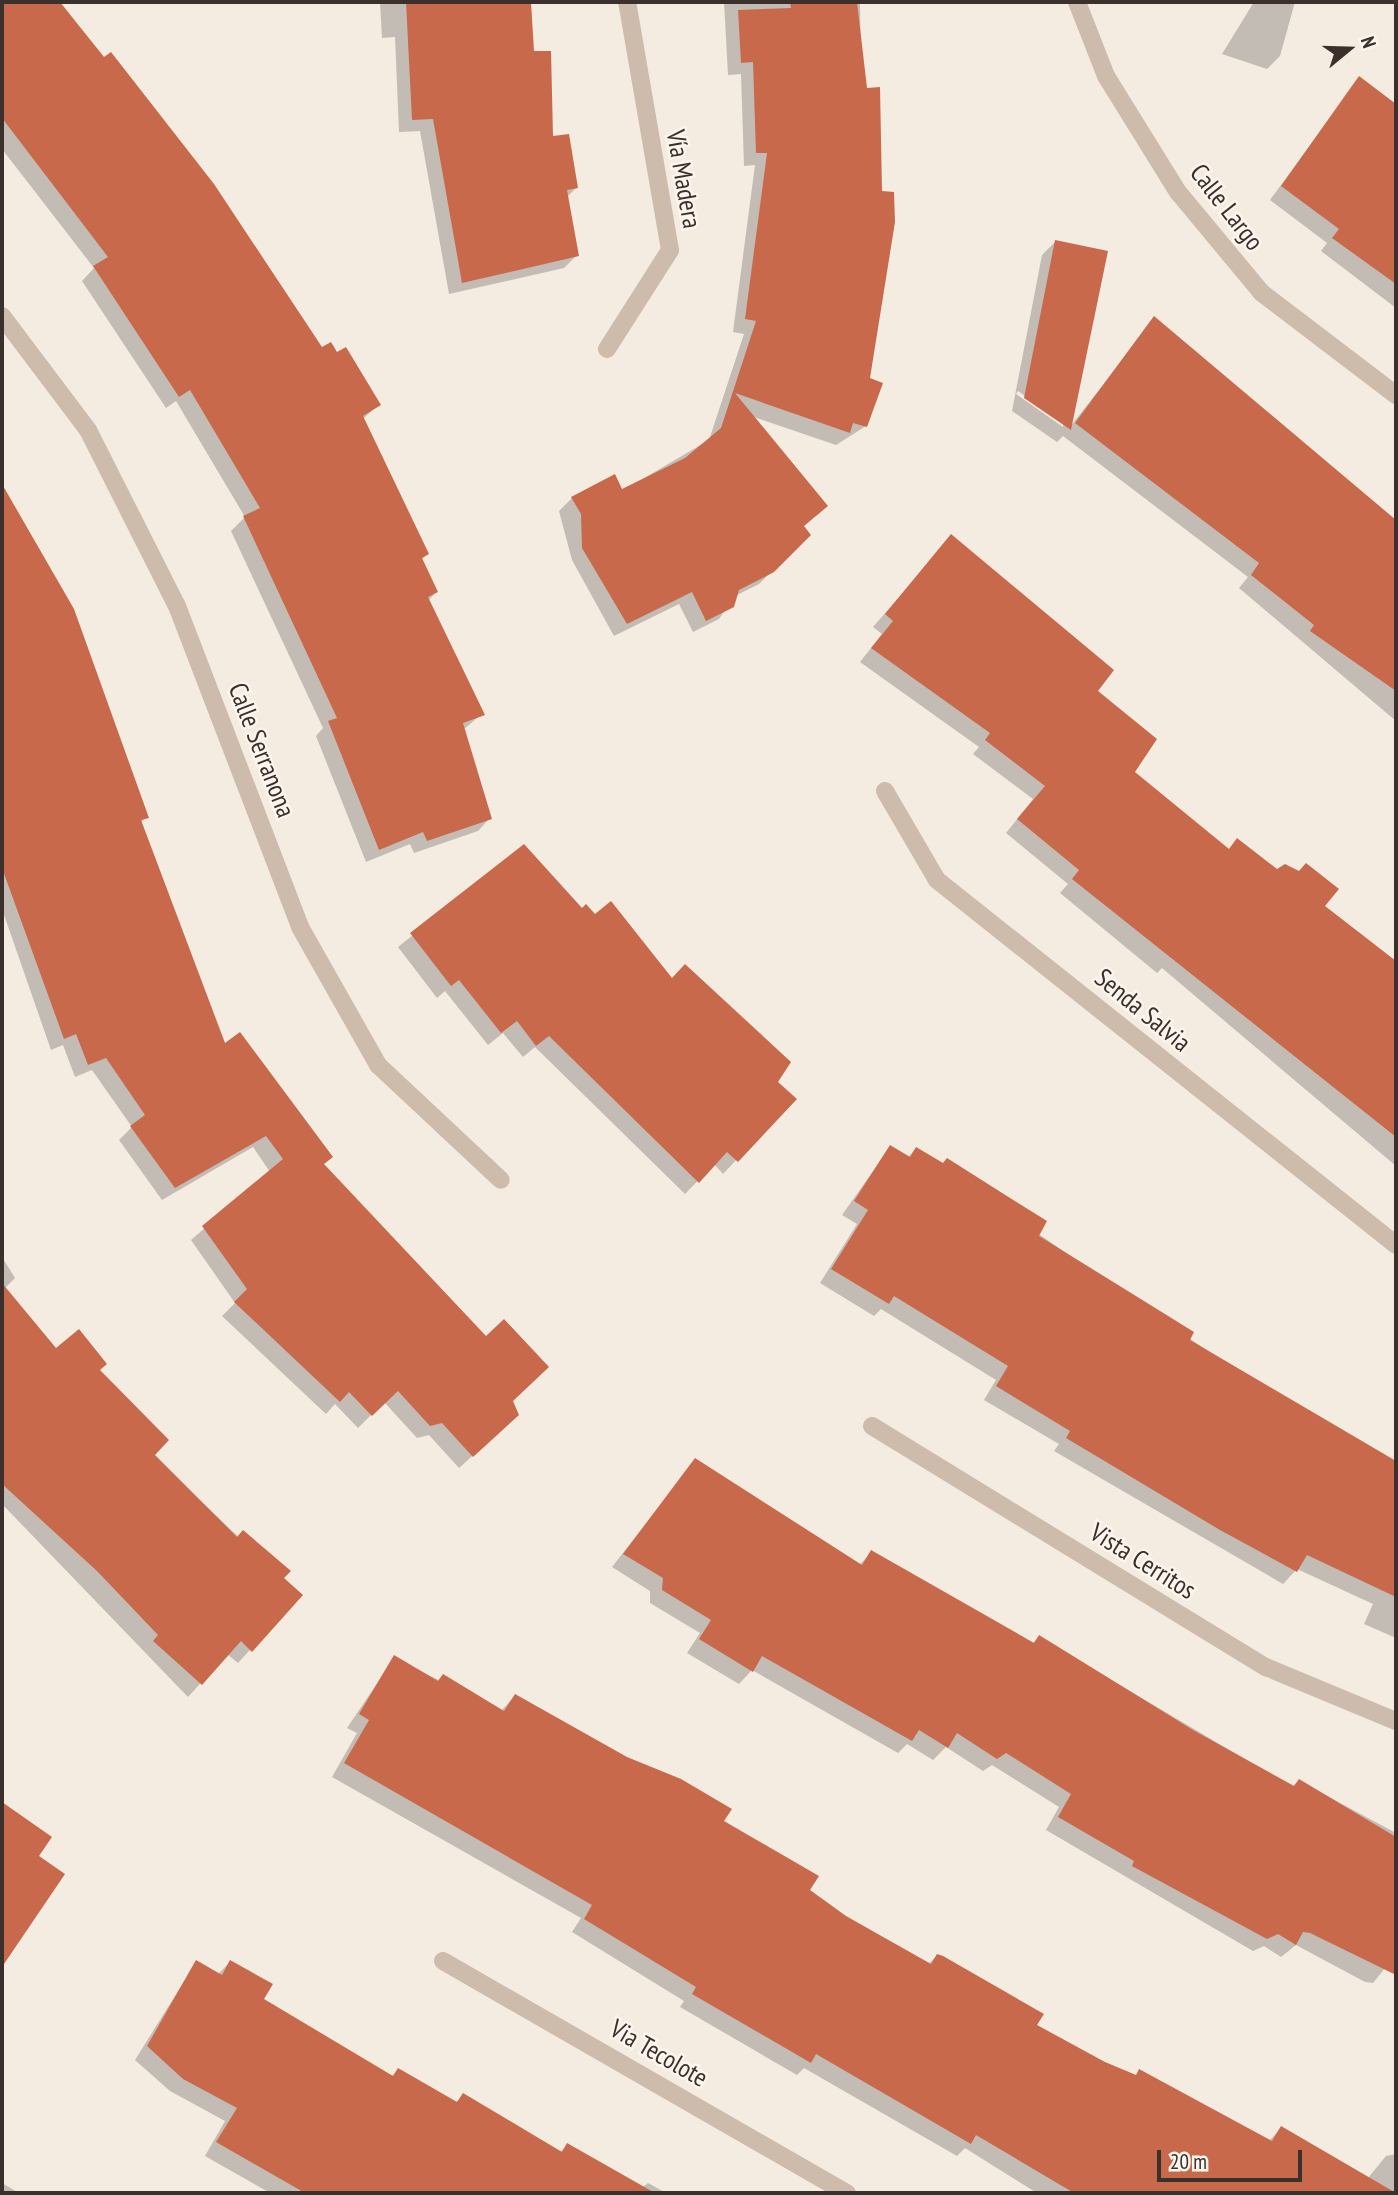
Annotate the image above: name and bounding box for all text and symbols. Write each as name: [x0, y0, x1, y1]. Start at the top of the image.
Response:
north arrow: [1314, 14, 1384, 84]
text: N: [1356, 33, 1382, 51]
street label: Vía Madera: [660, 127, 708, 231]
street label: Calle Largo: [1184, 158, 1270, 256]
street label: Calle Serranona: [222, 678, 302, 822]
street label: Senda Salvia: [1089, 962, 1197, 1058]
street label: Vista Cerritos: [1085, 1516, 1201, 1606]
street label: Via Tecolote: [604, 2012, 714, 2094]
scale bar: [1160, 2136, 1305, 2180]
text: 20 m: [1170, 2148, 1207, 2175]

